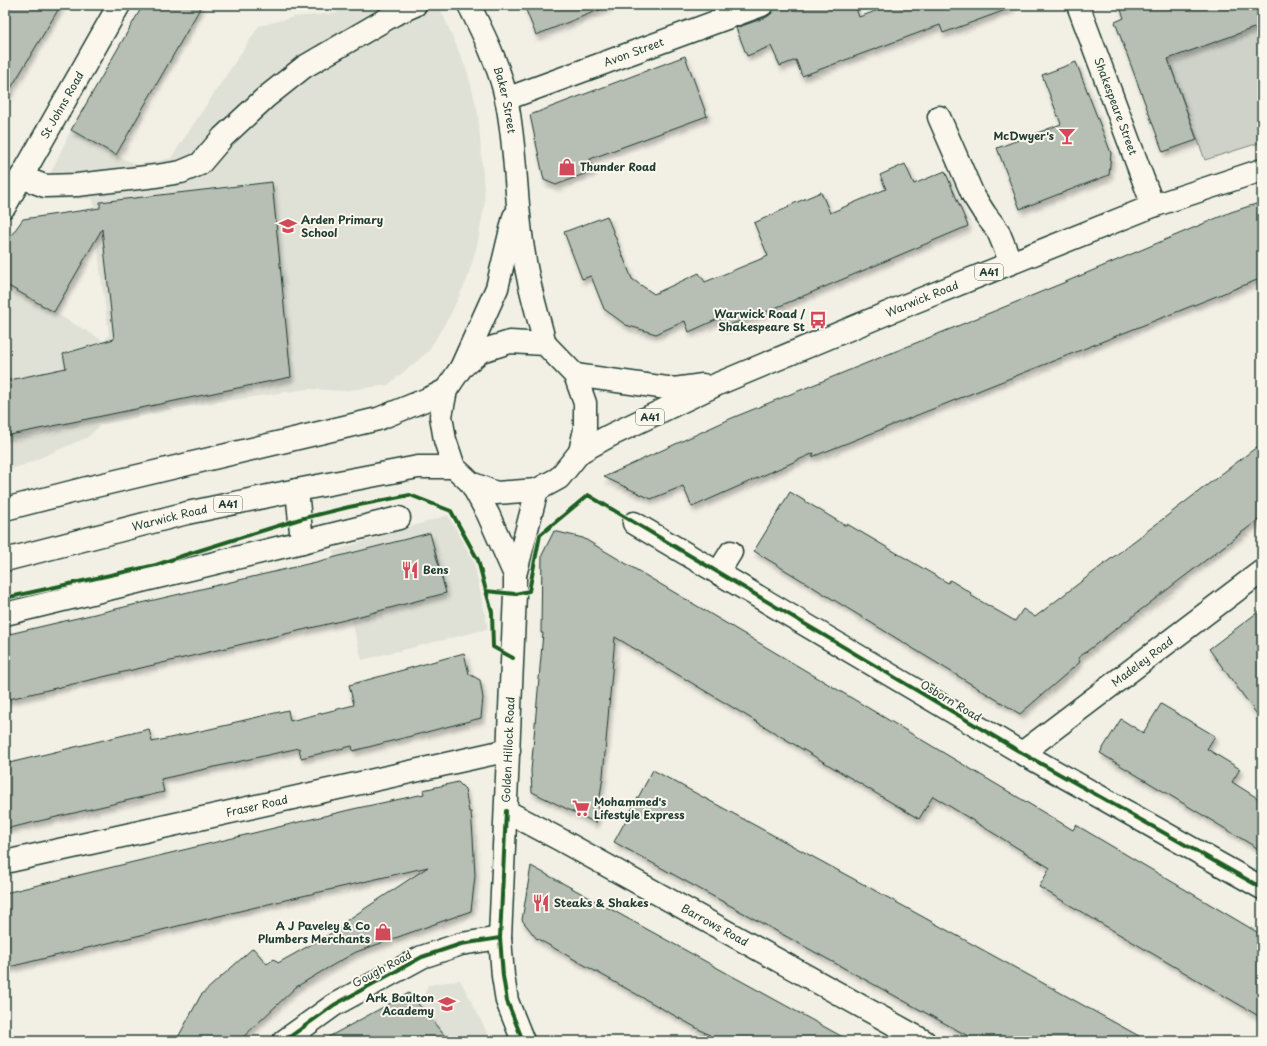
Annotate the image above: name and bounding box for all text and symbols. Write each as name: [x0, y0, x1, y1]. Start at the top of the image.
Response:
street label: Avon Street: [601, 33, 666, 70]
street label: Shakespeare Street: [1090, 55, 1142, 158]
street label: Baker Street: [489, 64, 521, 135]
street label: St Johns Road: [36, 68, 88, 142]
bar icon: McDwyer's: [1057, 126, 1077, 146]
place label: McDwyer's: [993, 127, 1054, 144]
shop icon: Thunder Road: [557, 157, 577, 177]
place label: Thunder Road: [580, 158, 656, 175]
place label: Arden Primary School: [301, 211, 383, 241]
school or university icon: Arden Primary School: [278, 216, 298, 236]
road number: A41: [975, 264, 1003, 280]
street label: Warwick Road: [883, 276, 961, 321]
place label: Warwick Road / Shakespeare St: [714, 305, 805, 335]
bus stop icon: Warwick Road / Shakespeare St: [808, 310, 828, 330]
road number: A41: [636, 409, 664, 425]
road number: A41: [214, 496, 242, 512]
street label: Warwick Road: [130, 500, 209, 535]
restaurant icon: Bens: [400, 560, 420, 580]
place label: Bens: [423, 561, 449, 578]
street label: Madeley Road: [1107, 632, 1177, 690]
street label: Osborn Road: [917, 676, 985, 726]
street label: Golden Hillock Road: [497, 696, 519, 803]
street label: Fraser Road: [224, 790, 289, 821]
place label: Mohammed's Lifestyle Express: [594, 793, 685, 823]
supermarket icon: Mohammed's Lifestyle Express: [571, 798, 591, 818]
restaurant icon: Steaks & Shakes: [531, 893, 551, 913]
place label: Steaks & Shakes: [554, 894, 648, 911]
street label: Barrows Road: [678, 899, 752, 950]
place label: A J Paveley & Co Plumbers Merchants: [258, 917, 371, 947]
shop icon: A J Paveley & Co Plumbers Merchants: [373, 922, 393, 942]
street label: Gough Road: [349, 946, 415, 991]
place label: Ark Boulton Academy: [366, 989, 434, 1019]
school or university icon: Ark Boulton Academy: [437, 994, 457, 1014]

